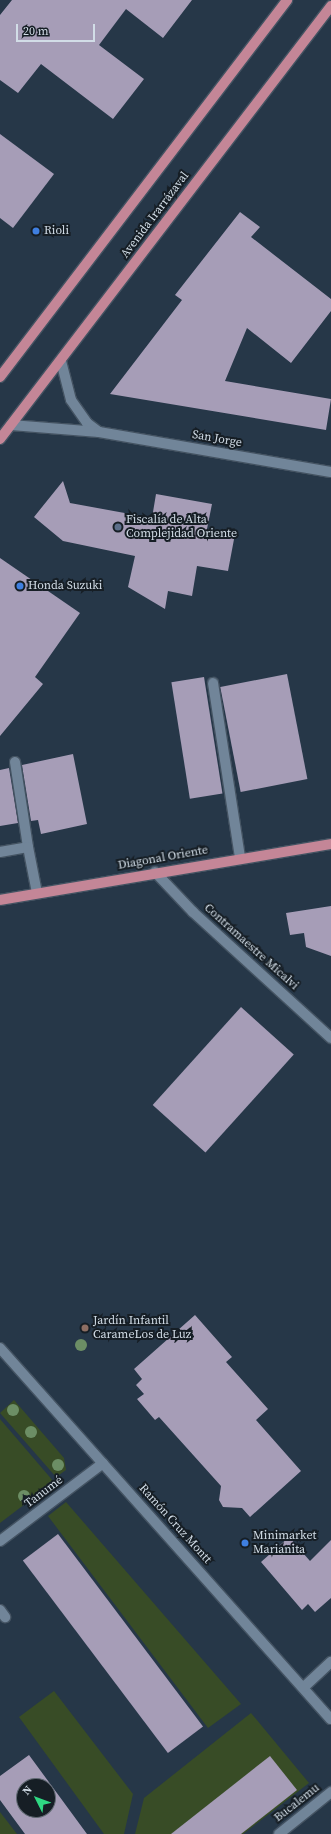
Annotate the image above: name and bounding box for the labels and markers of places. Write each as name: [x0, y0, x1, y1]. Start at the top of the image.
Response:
place label: Rioli: [44, 224, 69, 238]
marker: Rioli: [31, 226, 41, 236]
place label: Fiscalía de Alta Complejidad Oriente: [126, 513, 237, 541]
marker: Fiscalía de Alta Complejidad Oriente: [113, 522, 123, 532]
place label: Honda Suzuki: [28, 579, 102, 593]
marker: Honda Suzuki: [15, 581, 25, 591]
place label: Jardín Infantil CarameLos de Luz: [93, 1314, 191, 1342]
marker: Jardín Infantil CarameLos de Luz: [80, 1323, 90, 1333]
place label: Minimarket Marianita: [253, 1529, 316, 1557]
marker: Minimarket Marianita: [240, 1538, 250, 1548]

